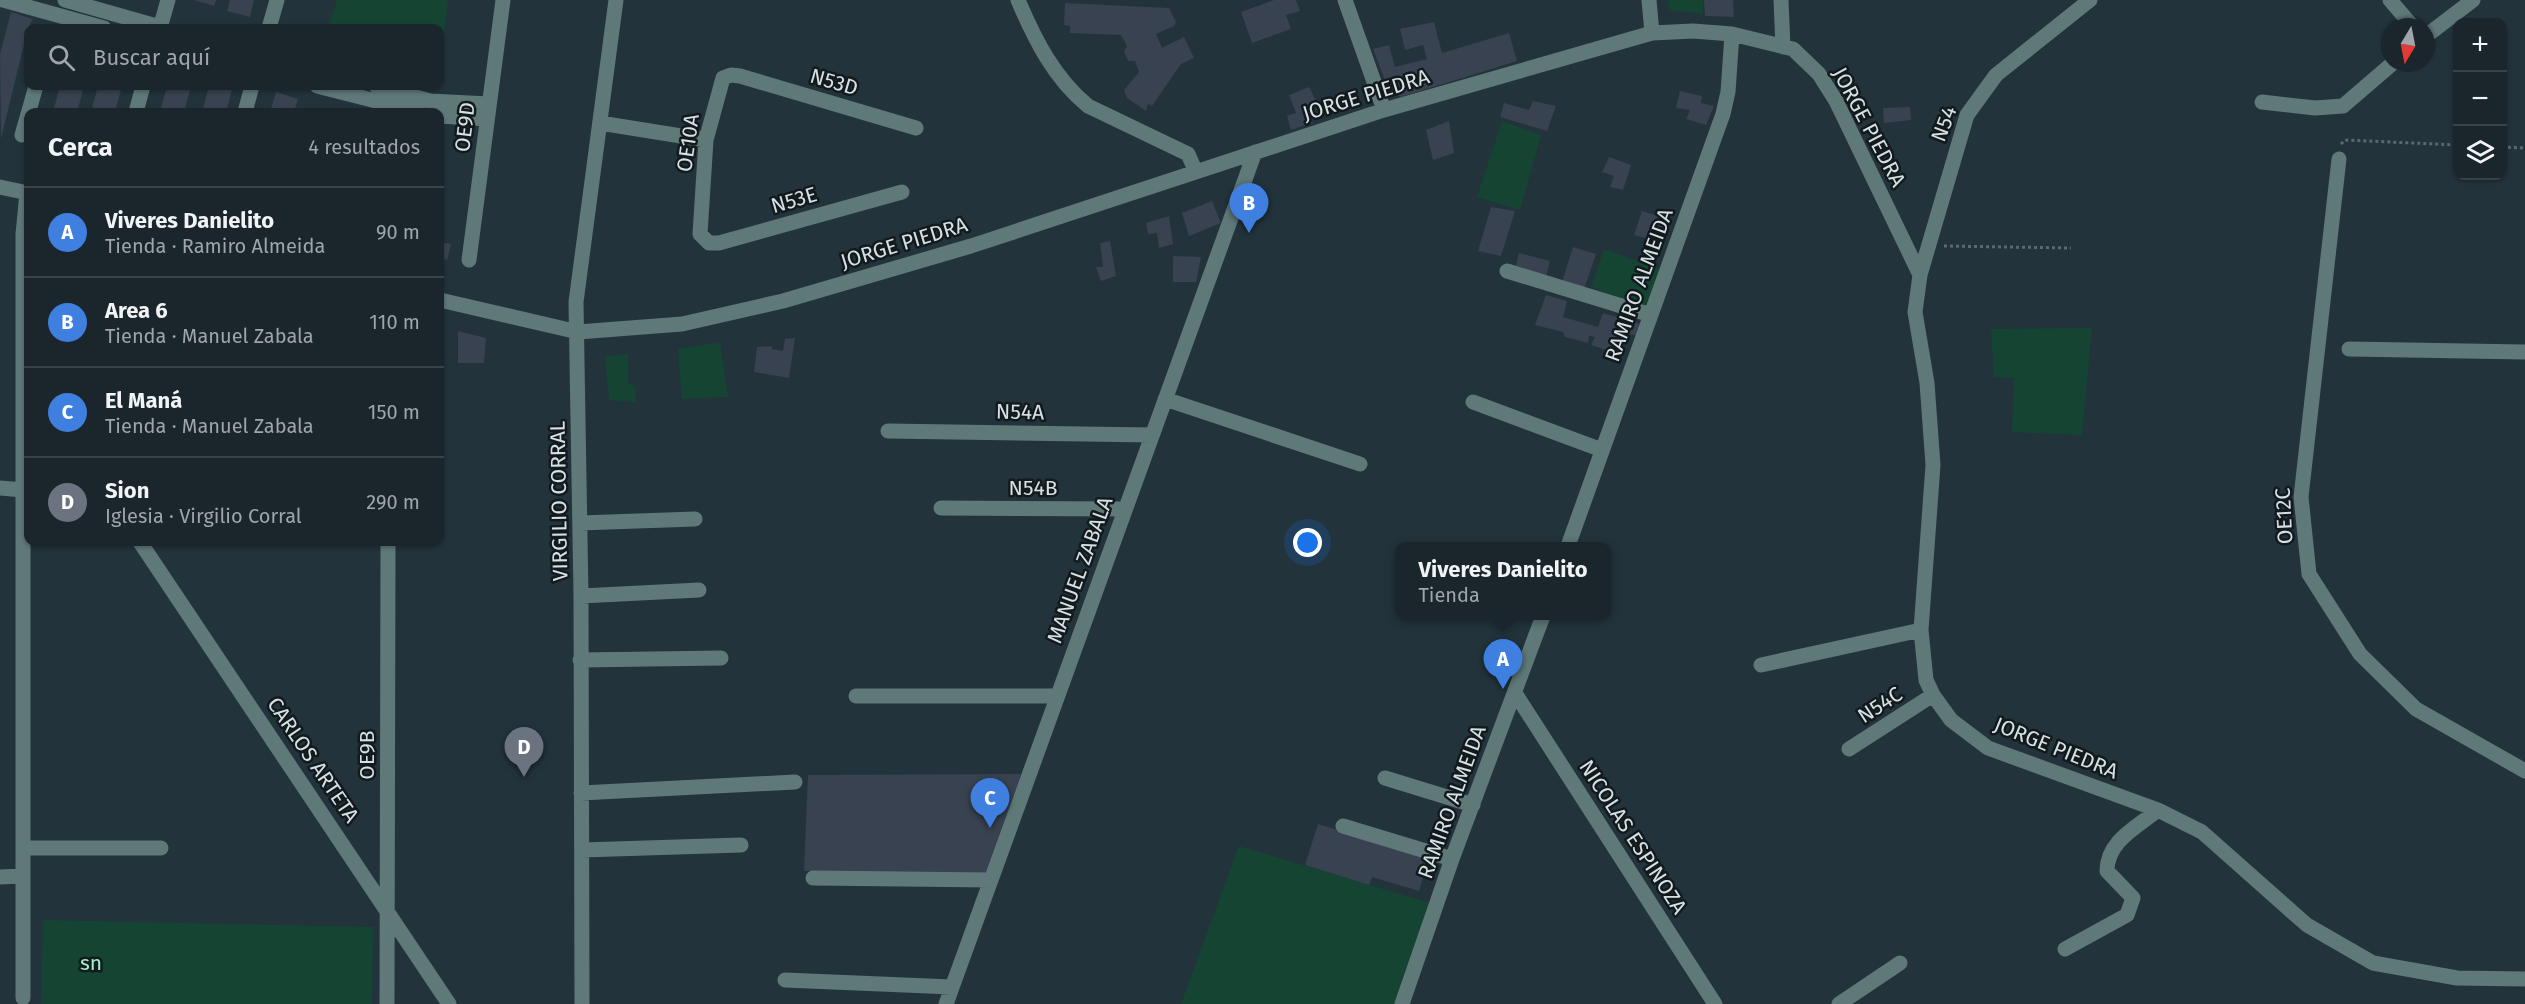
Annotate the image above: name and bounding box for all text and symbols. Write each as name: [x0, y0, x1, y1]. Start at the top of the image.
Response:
north arrow: [2381, 18, 2435, 72]
map controls: [2453, 18, 2507, 180]
button: +: [2453, 18, 2507, 72]
search box: [24, 24, 444, 90]
icon: search: [45, 41, 78, 74]
text: Buscar aquí: [93, 44, 210, 71]
street label: N53D: [807, 63, 861, 101]
street label: JORGE PIEDRA: [1299, 63, 1433, 127]
street label: JORGE PIEDRA: [1827, 63, 1911, 191]
button: −: [2453, 72, 2507, 126]
street label: OE9D: [449, 101, 481, 153]
street label: N54: [1925, 103, 1963, 145]
street label: OE10A: [671, 112, 705, 174]
button: layers: [2453, 126, 2507, 180]
text: Cerca: [48, 132, 113, 163]
text: 4 resultados: [308, 135, 420, 159]
street label: N53E: [768, 181, 820, 219]
pin: B: [1230, 184, 1268, 233]
street label: RAMIRO ALMEIDA: [1599, 205, 1679, 365]
text: Viveres Danielito: [105, 207, 274, 234]
street label: JORGE PIEDRA: [837, 211, 971, 275]
text: A: [62, 220, 73, 244]
text: 90 m: [376, 220, 420, 244]
text: Tienda · Ramiro Almeida: [105, 234, 325, 258]
text: Area 6: [105, 297, 168, 324]
text: B: [61, 310, 74, 334]
text: 110 m: [369, 310, 420, 334]
text: Tienda · Manuel Zabala: [105, 324, 314, 348]
text: El Maná: [105, 387, 182, 414]
street label: N54A: [996, 399, 1044, 425]
text: C: [62, 400, 73, 424]
text: 150 m: [368, 400, 420, 424]
text: Tienda · Manuel Zabala: [105, 414, 314, 438]
street label: VIRGILIO CORRAL: [545, 420, 573, 581]
street label: N54B: [1009, 475, 1057, 501]
text: Sion: [105, 477, 149, 504]
street label: OE12C: [2270, 487, 2298, 545]
text: D: [61, 490, 74, 514]
text: 290 m: [366, 490, 420, 514]
street label: MANUEL ZABALA: [1041, 493, 1119, 647]
text: Iglesia · Virgilio Corral: [105, 504, 302, 528]
your location: [1293, 528, 1322, 557]
popup: [1395, 542, 1611, 620]
text: Viveres Danielito: [1418, 556, 1588, 583]
text: Tienda: [1418, 583, 1480, 607]
pin: A: [1484, 640, 1522, 689]
street label: N54C: [1853, 681, 1907, 729]
street label: CARLOS ARTETA: [261, 692, 365, 828]
street label: JORGE PIEDRA: [1990, 711, 2122, 785]
street label: RAMIRO ALMEIDA: [1412, 722, 1492, 882]
pin: D: [504, 728, 544, 777]
street label: OE9B: [354, 730, 380, 780]
street label: NICOLAS ESPINOZA: [1574, 755, 1692, 919]
pin: C: [970, 778, 1010, 828]
park label: sn: [80, 950, 102, 976]

